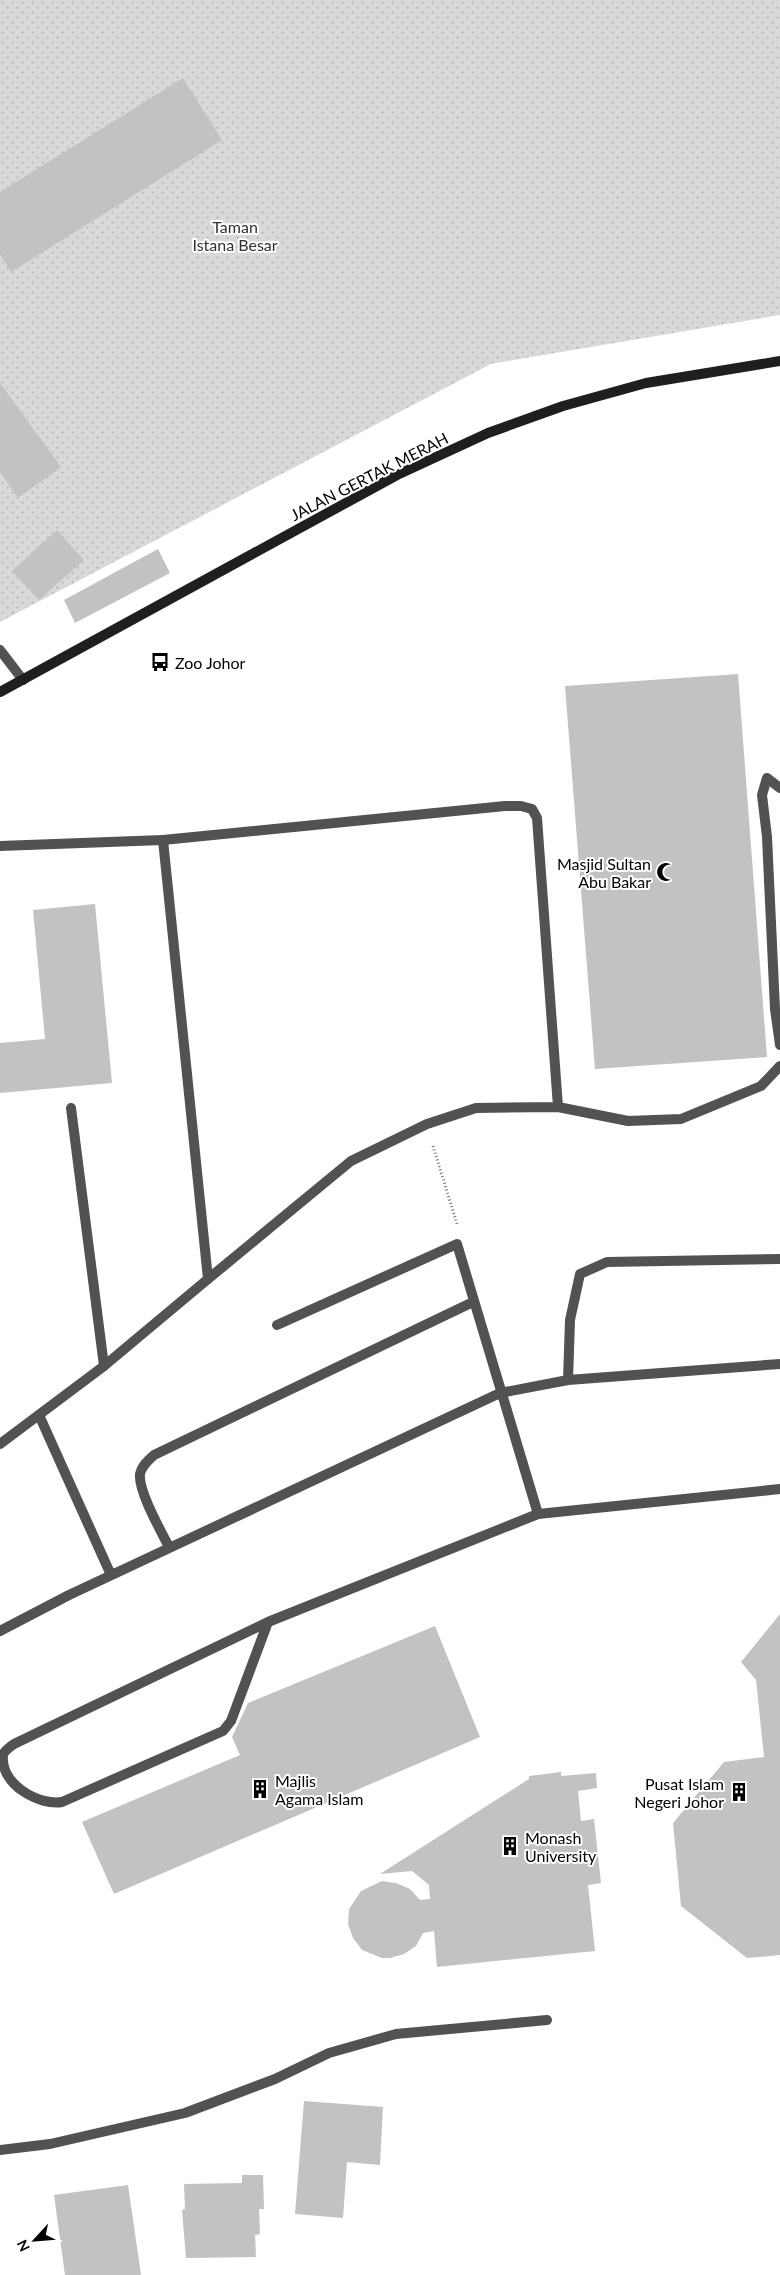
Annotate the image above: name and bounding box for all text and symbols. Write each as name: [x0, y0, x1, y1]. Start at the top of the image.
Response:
park label: Taman Istana Besar: [192, 217, 278, 254]
street label: JALAN GERTAK MERAH: [287, 428, 451, 524]
bus stop icon: Zoo Johor: [149, 651, 171, 673]
place label: Zoo Johor: [175, 653, 246, 672]
place label: Masjid Sultan Abu Bakar: [557, 854, 651, 891]
mosque icon: Masjid Sultan Abu Bakar: [655, 861, 677, 883]
place label: Majlis Agama Islam: [275, 1771, 363, 1808]
place label: Pusat Islam Negeri Johor: [634, 1774, 724, 1811]
building icon: Majlis Agama Islam: [249, 1778, 271, 1800]
building icon: Pusat Islam Negeri Johor: [728, 1781, 750, 1803]
place label: Monash University: [525, 1828, 597, 1865]
building icon: Monash University: [499, 1835, 521, 1857]
north arrow: [10, 2215, 60, 2265]
text: N: [13, 2237, 33, 2254]

